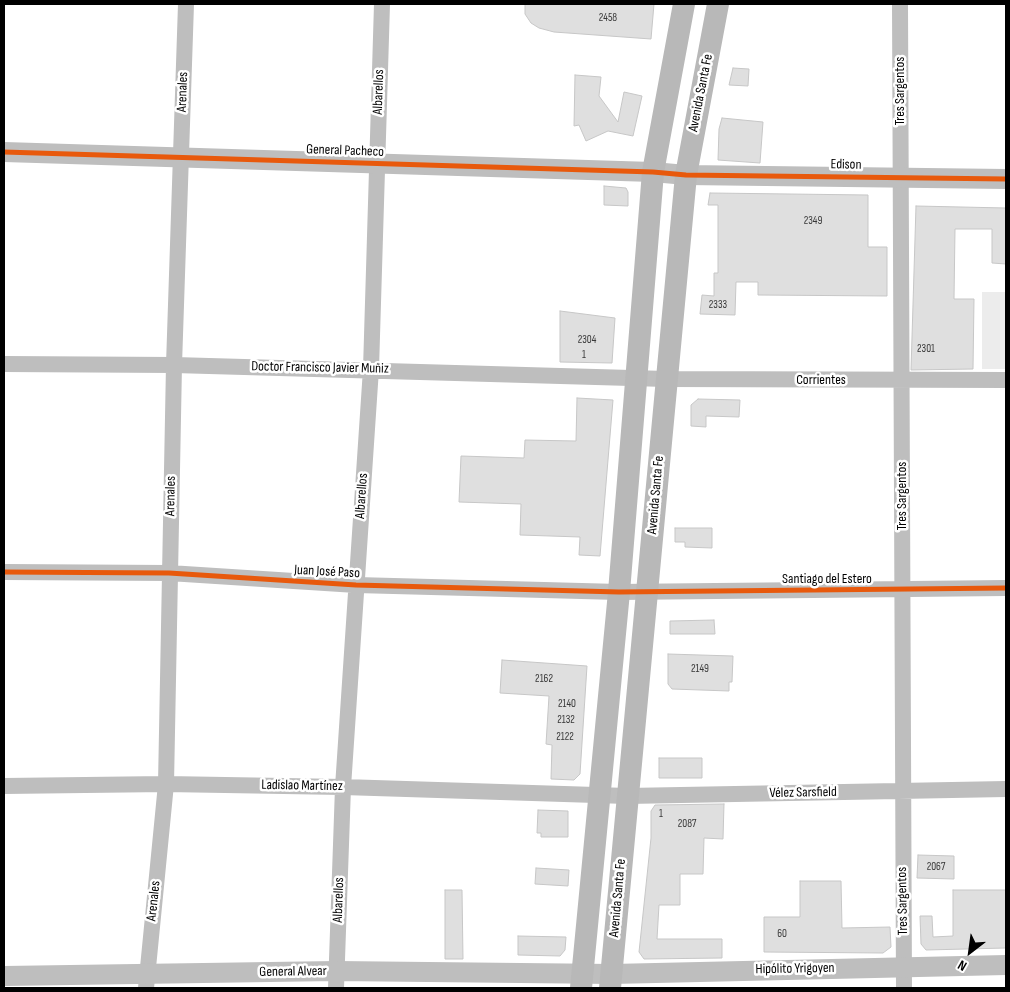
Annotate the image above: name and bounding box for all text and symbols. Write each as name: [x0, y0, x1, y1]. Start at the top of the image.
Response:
house number: 2458: [599, 11, 617, 25]
street label: Avenida Santa Fe: [685, 53, 717, 133]
street label: Tres Sargentos: [892, 57, 908, 125]
street label: Albarellos: [370, 69, 388, 115]
street label: Arenales: [174, 72, 192, 112]
street label: General Pacheco: [306, 141, 384, 161]
street label: Edison: [830, 156, 862, 174]
house number: 2349: [804, 214, 822, 228]
house number: 2333: [709, 298, 727, 312]
house number: 2304: [578, 333, 596, 347]
house number: 2301: [917, 342, 935, 356]
house number: 1: [582, 348, 586, 362]
street label: Doctor Francisco Javier Muñiz: [251, 358, 389, 378]
street label: Corrientes: [796, 372, 846, 388]
street label: Avenida Santa Fe: [644, 455, 668, 535]
street label: Tres Sargentos: [894, 462, 910, 530]
street label: Albarellos: [352, 473, 372, 519]
street label: Arenales: [162, 476, 180, 516]
street label: Juan José Paso: [294, 562, 360, 582]
street label: Santiago del Estero: [782, 571, 872, 587]
house number: 2149: [691, 662, 709, 676]
house number: 2162: [535, 672, 553, 686]
house number: 2140: [558, 697, 576, 711]
house number: 2132: [557, 713, 575, 727]
house number: 2122: [556, 730, 574, 744]
street label: Ladislao Martínez: [261, 777, 343, 795]
street label: Vélez Sarsfield: [769, 784, 837, 802]
house number: 1: [659, 807, 663, 821]
house number: 2087: [678, 817, 696, 831]
street label: Avenida Santa Fe: [606, 858, 630, 938]
house number: 2067: [927, 860, 945, 874]
street label: Tres Sargentos: [894, 867, 912, 935]
street label: Albarellos: [330, 877, 348, 923]
street label: Arenales: [144, 880, 164, 922]
house number: 60: [777, 927, 787, 941]
north arrow: [945, 927, 995, 977]
text: N: [955, 956, 970, 975]
street label: Hipólito Yrigoyen: [755, 960, 835, 978]
street label: General Alvear: [259, 963, 327, 981]

